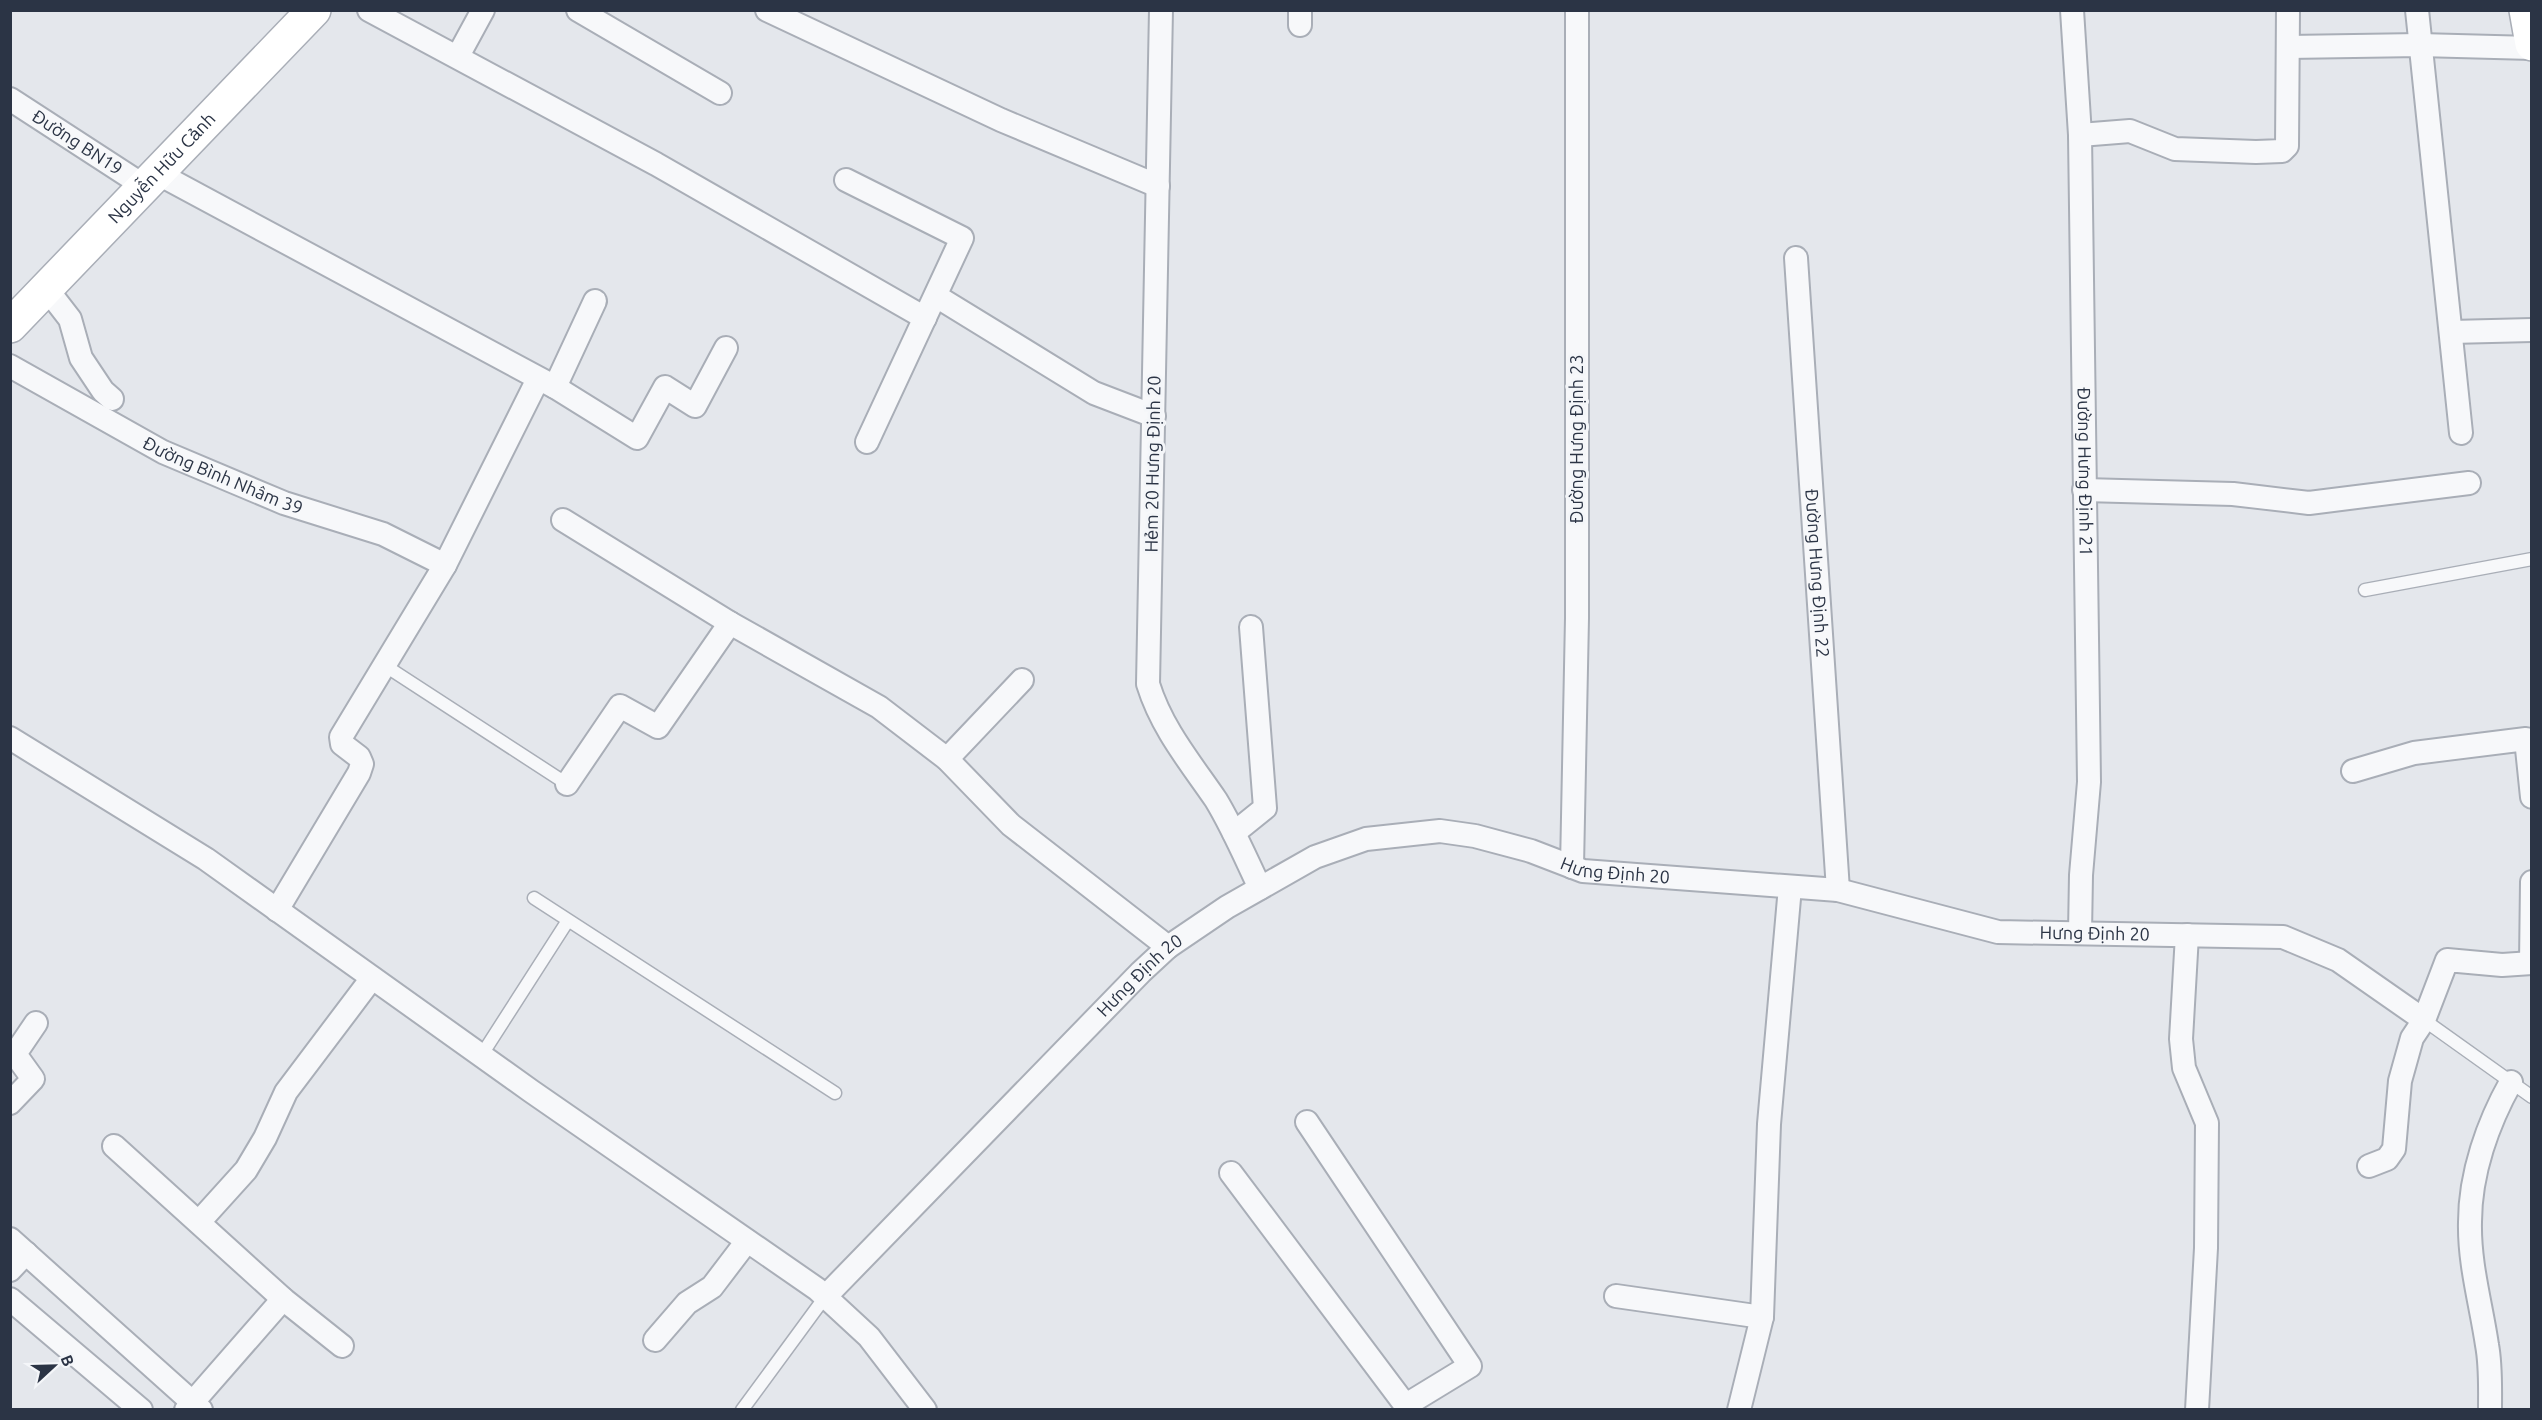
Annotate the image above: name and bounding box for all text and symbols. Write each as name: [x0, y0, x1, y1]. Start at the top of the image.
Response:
street label: Đường BN19: [29, 105, 127, 178]
street label: Nguyễn Hữu Cảnh: [103, 108, 219, 227]
street label: Đường Hưng Định 23: [1566, 354, 1586, 524]
street label: Hẻm 20 Hưng Định 20: [1140, 375, 1164, 553]
street label: Đường Hưng Định 21: [2075, 387, 2097, 556]
street label: Đường Bình Nhâm 39: [140, 432, 306, 517]
street label: Đường Hưng Định 22: [1802, 488, 1834, 658]
street label: Hưng Định 20: [1558, 852, 1671, 886]
street label: Hưng Định 20: [2039, 922, 2150, 944]
street label: Hưng Định 20: [1092, 929, 1185, 1020]
north arrow: [24, 1336, 84, 1396]
text: B: [58, 1352, 78, 1369]

